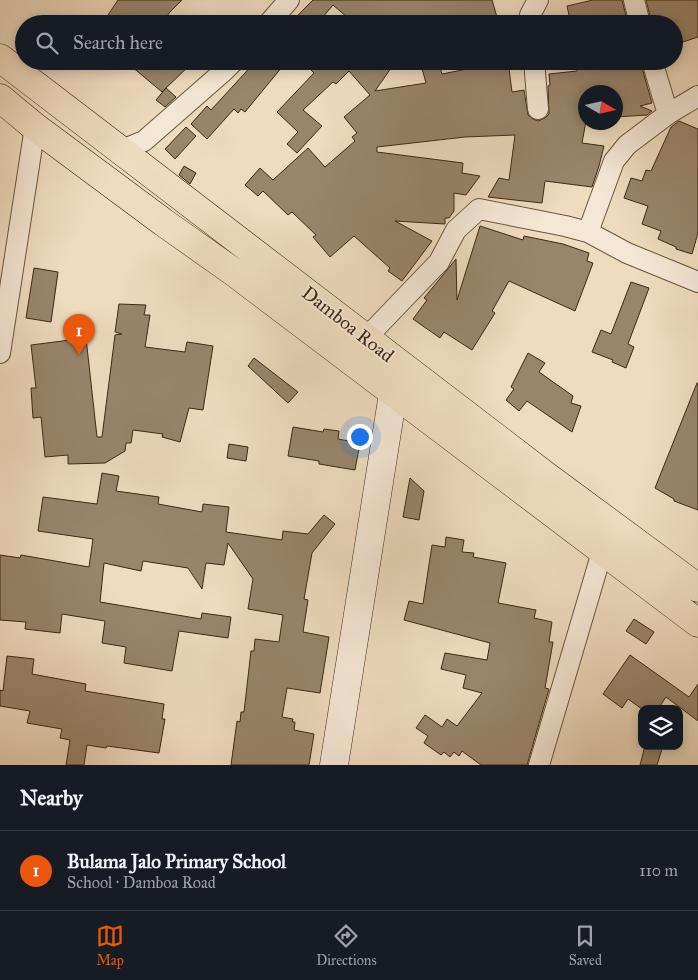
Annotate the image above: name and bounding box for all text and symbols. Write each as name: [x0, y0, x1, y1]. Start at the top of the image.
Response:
search box: [15, 15, 683, 70]
icon: search: [33, 29, 61, 57]
text: Search here: [73, 31, 163, 54]
north arrow: [578, 85, 623, 130]
street label: Damboa Road: [297, 281, 399, 367]
pin: 1: [63, 314, 95, 355]
your location: [347, 424, 373, 450]
map controls: [638, 705, 683, 750]
button: layers: [638, 705, 683, 750]
text: Nearby: [20, 785, 83, 811]
text: Bulama Jalo Primary School: [67, 850, 286, 873]
text: 1: [33, 861, 39, 880]
text: 110 m: [639, 861, 678, 880]
text: School · Damboa Road: [67, 873, 216, 892]
tab: Map: [96, 922, 124, 969]
tab: Directions: [316, 922, 377, 969]
tab: Saved: [569, 922, 602, 969]

